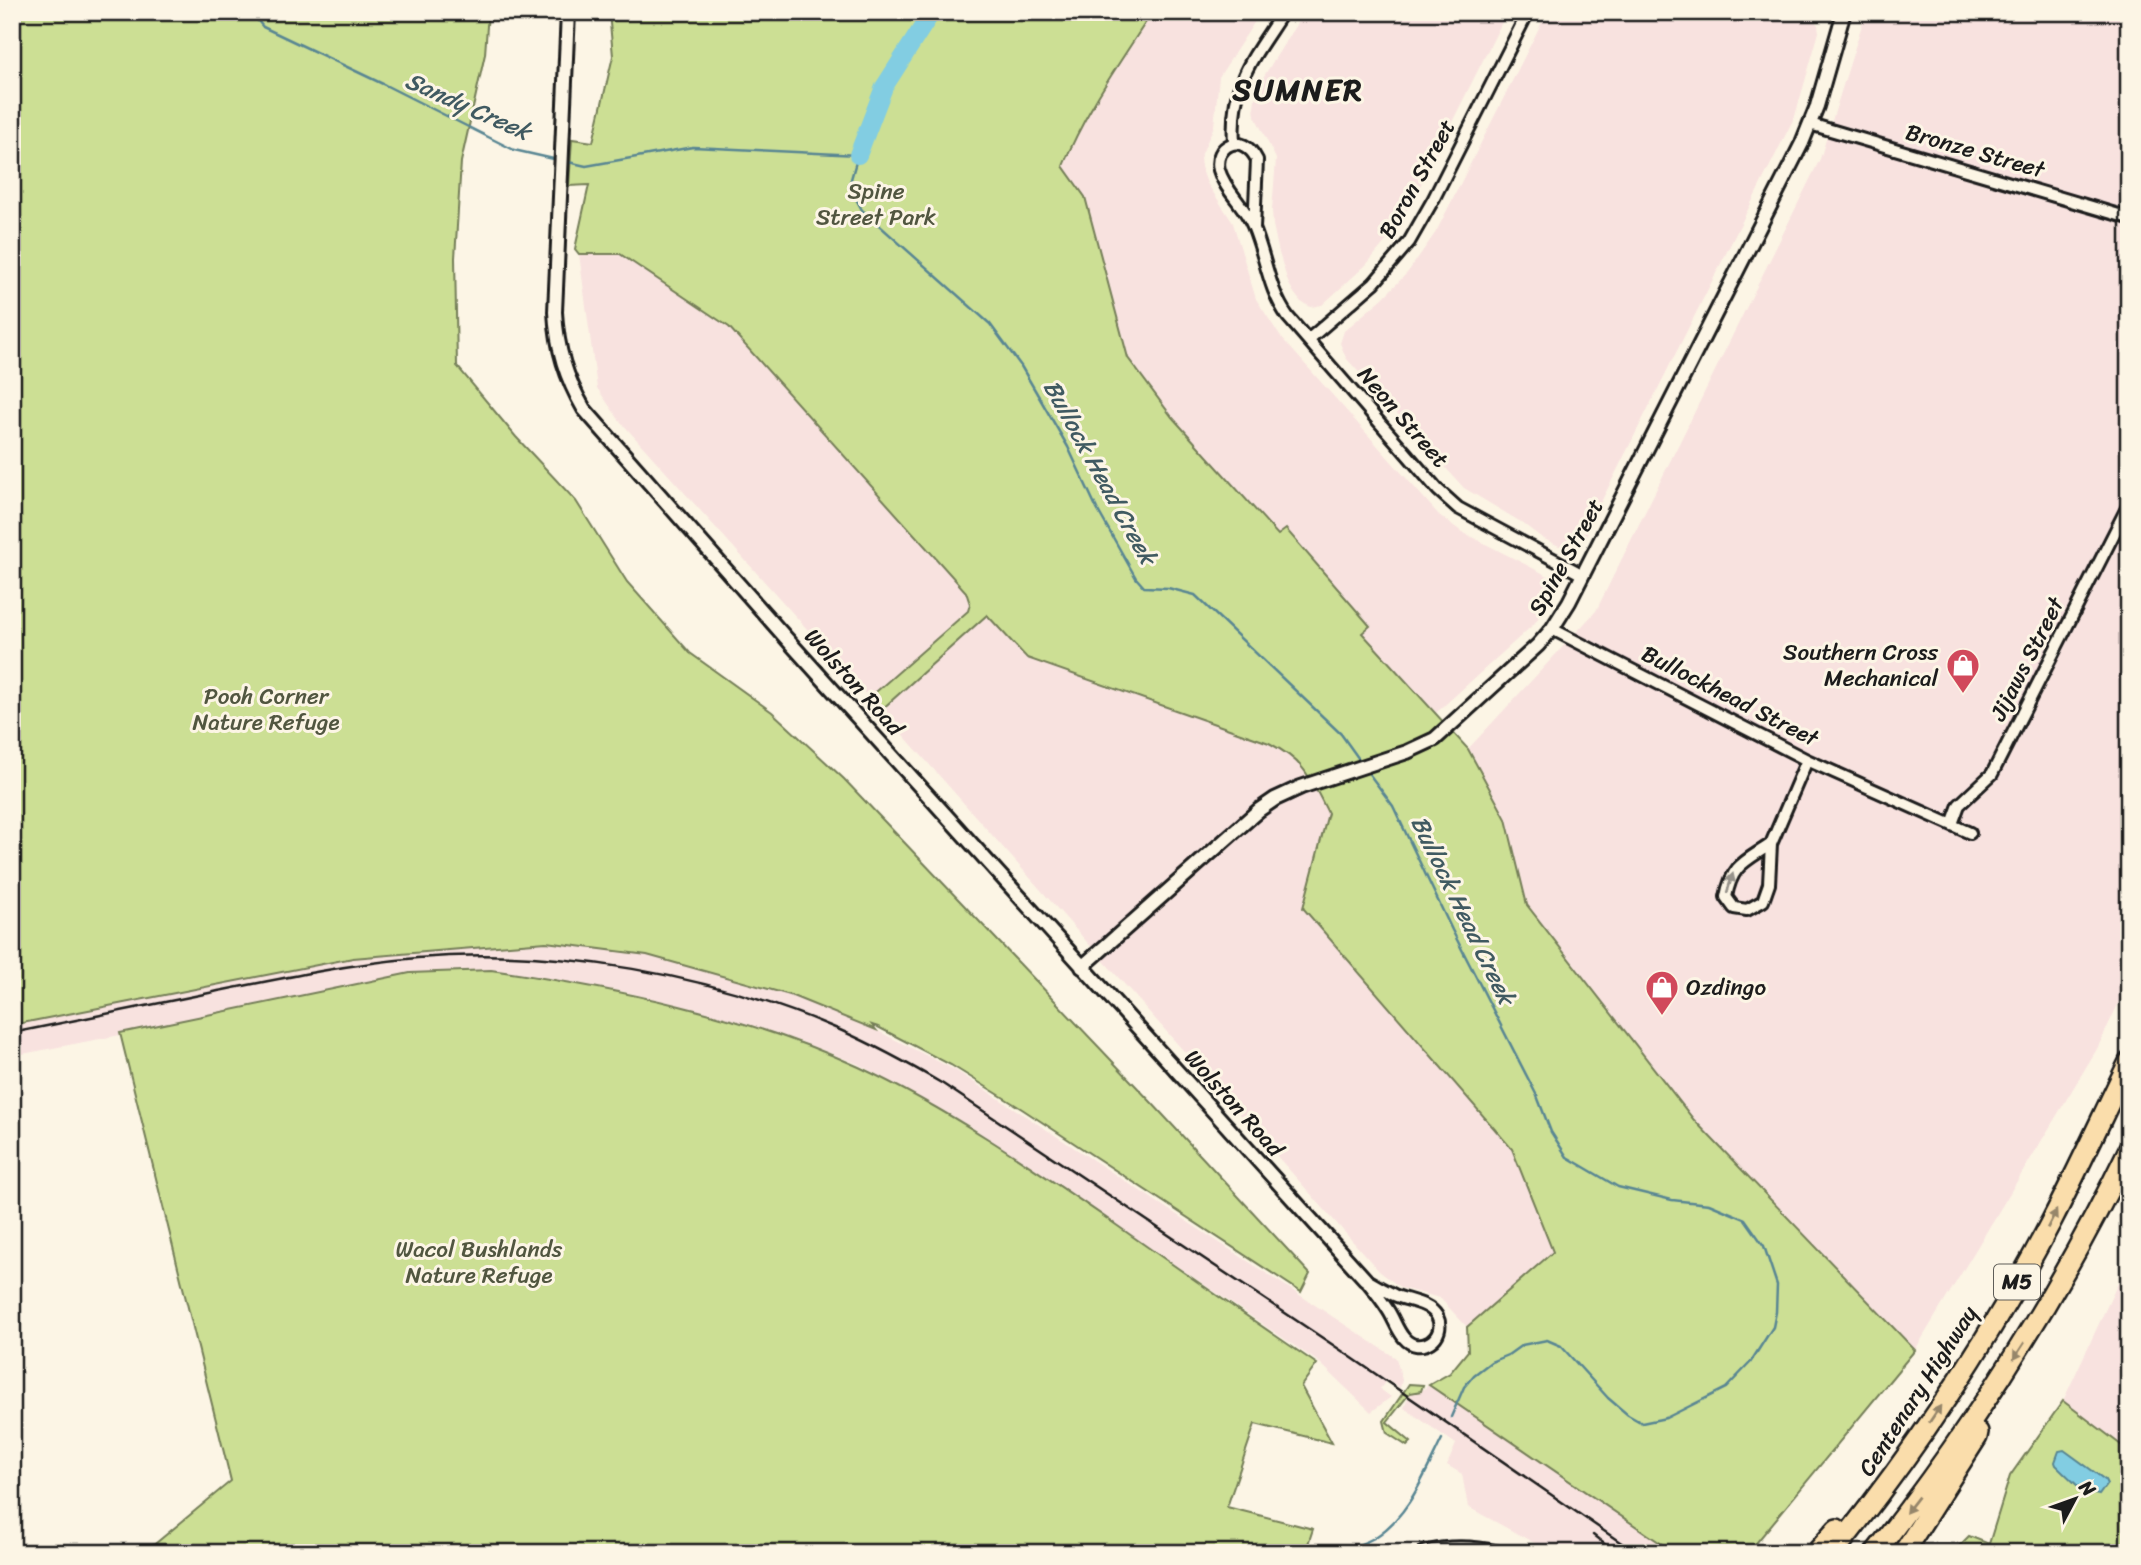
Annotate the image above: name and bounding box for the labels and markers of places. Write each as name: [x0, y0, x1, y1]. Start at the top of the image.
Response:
place label: Southern Cross Mechanical: [1783, 632, 1938, 699]
shop icon: Southern Cross Mechanical: [1944, 646, 1982, 695]
place label: Ozdingo: [1686, 967, 1766, 1008]
shop icon: Ozdingo: [1643, 968, 1681, 1017]

